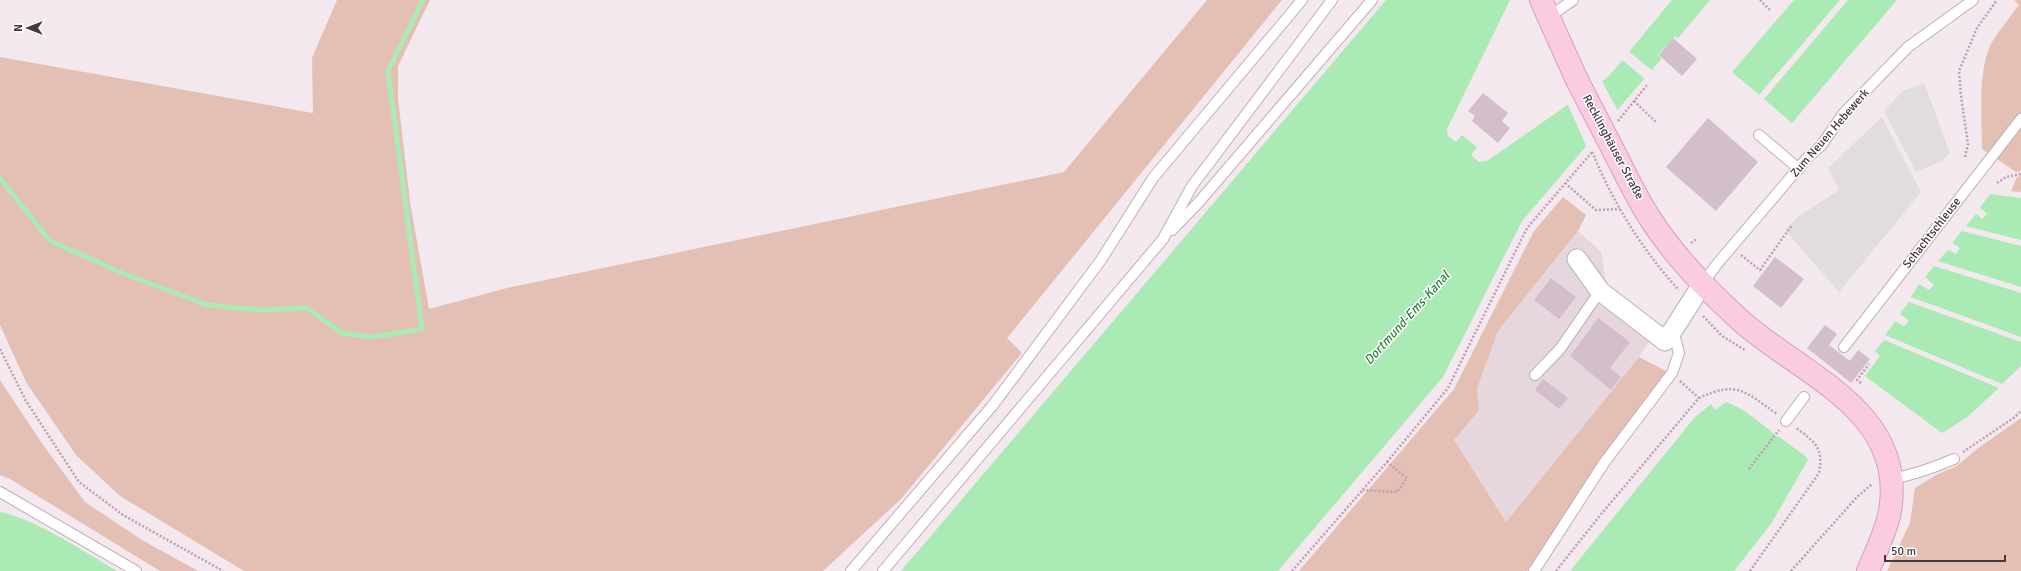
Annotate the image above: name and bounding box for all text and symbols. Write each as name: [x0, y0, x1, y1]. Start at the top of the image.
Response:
north arrow: [8, 8, 48, 48]
text: N: [12, 24, 25, 32]
street label: Zum Neuen Hebewerk: [1787, 86, 1873, 180]
street label: Recklinghäuser Straße: [1579, 92, 1647, 202]
street label: Schachtschleuse: [1900, 195, 1964, 271]
water label: Dortmund-Ems-Kanal: [1361, 267, 1454, 368]
scale bar: [1885, 537, 2005, 563]
text: 50 m: [1891, 544, 1916, 559]

